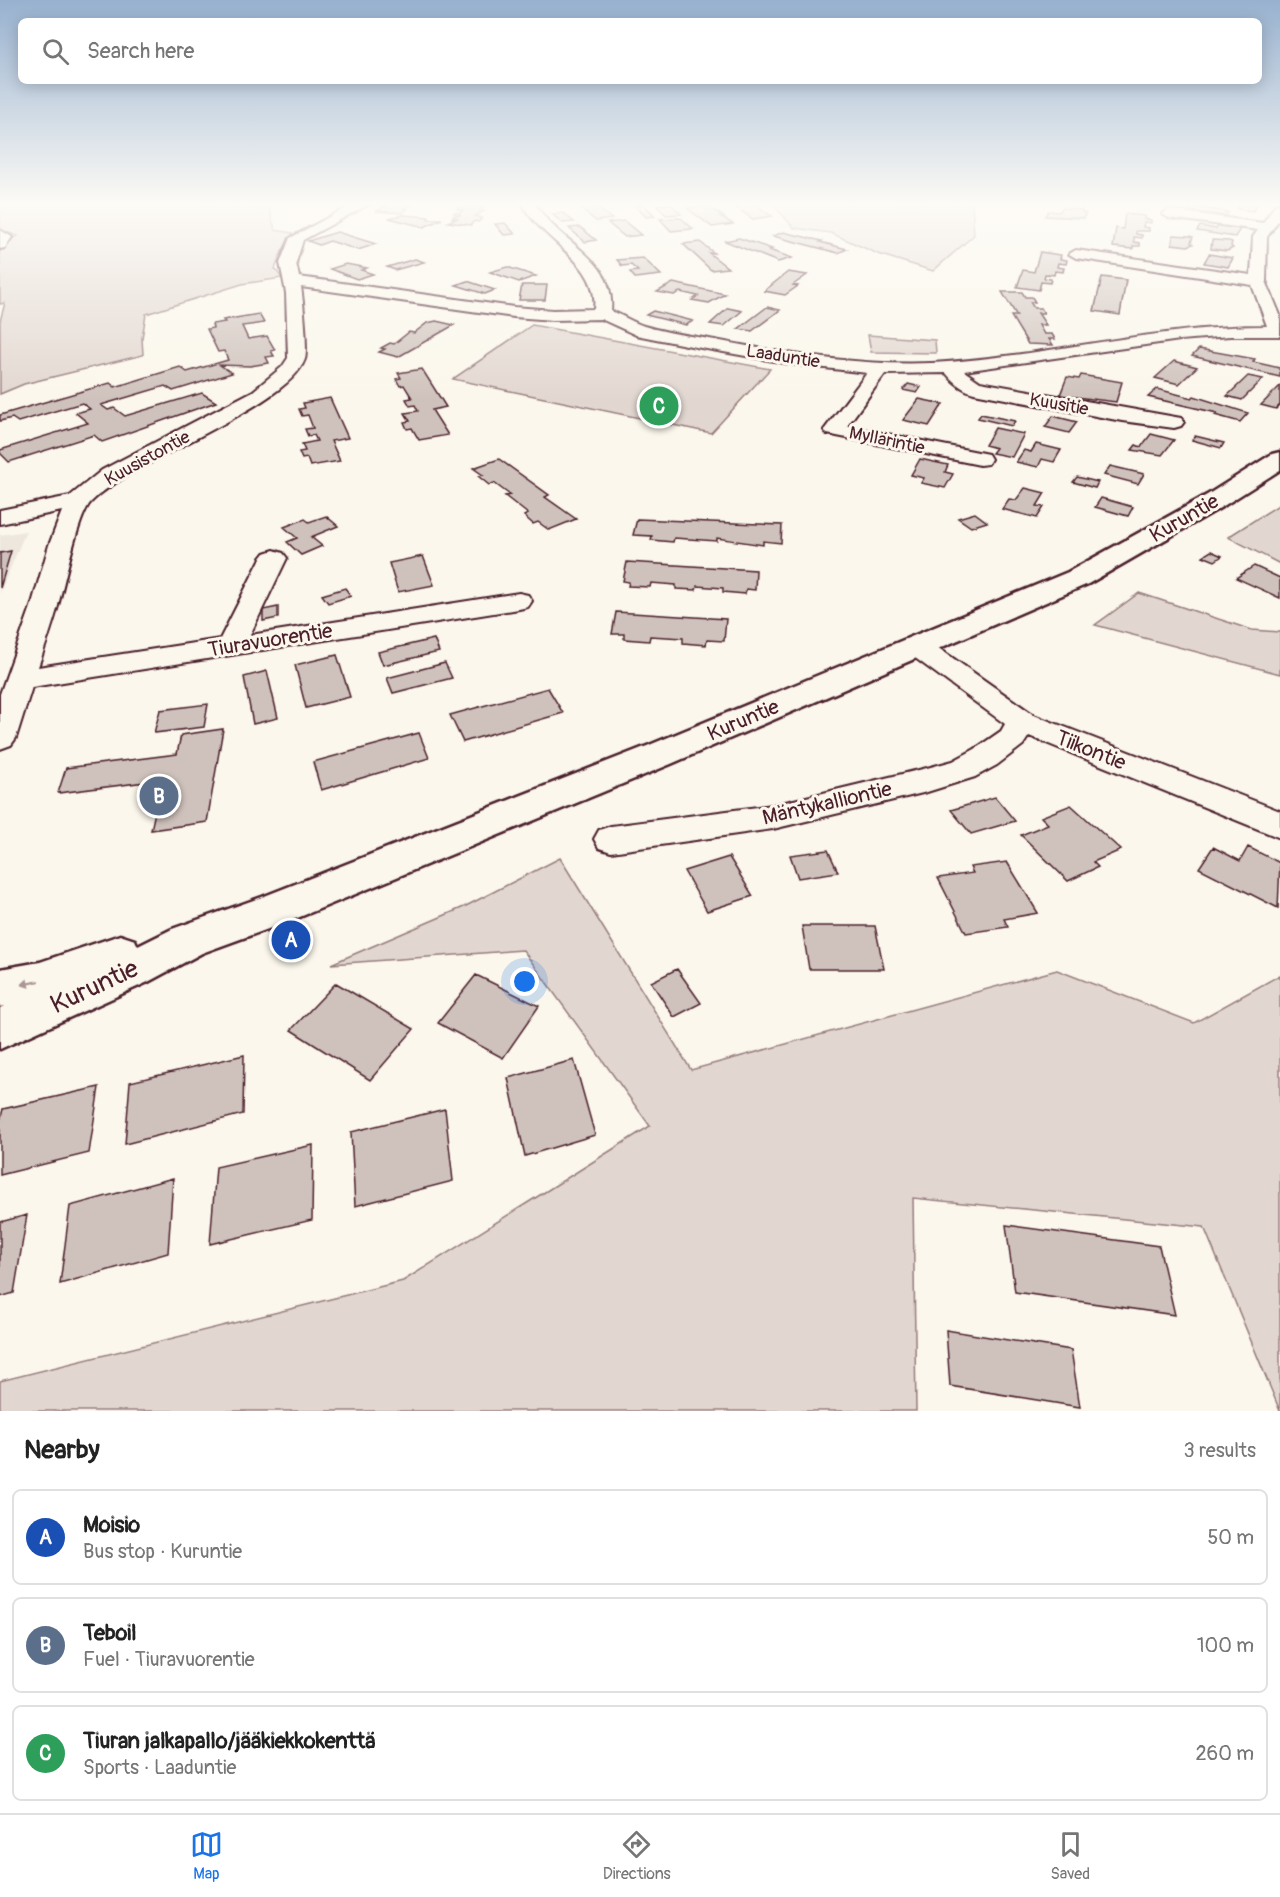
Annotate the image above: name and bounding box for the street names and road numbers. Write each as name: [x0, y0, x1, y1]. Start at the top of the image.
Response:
street label: Laaduntie: [745, 339, 821, 374]
street label: Kuusitie: [1028, 388, 1090, 421]
street label: Myllärintie: [847, 421, 927, 460]
street label: Kuusistontie: [100, 425, 194, 491]
street label: Kuruntie: [1145, 488, 1224, 549]
street label: Tiuravuorentie: [206, 617, 335, 664]
street label: Kuruntie: [703, 693, 784, 748]
street label: Tiikontie: [1052, 724, 1130, 777]
street label: Mäntykalliontie: [760, 775, 895, 831]
street label: Kuruntie: [45, 953, 144, 1021]

